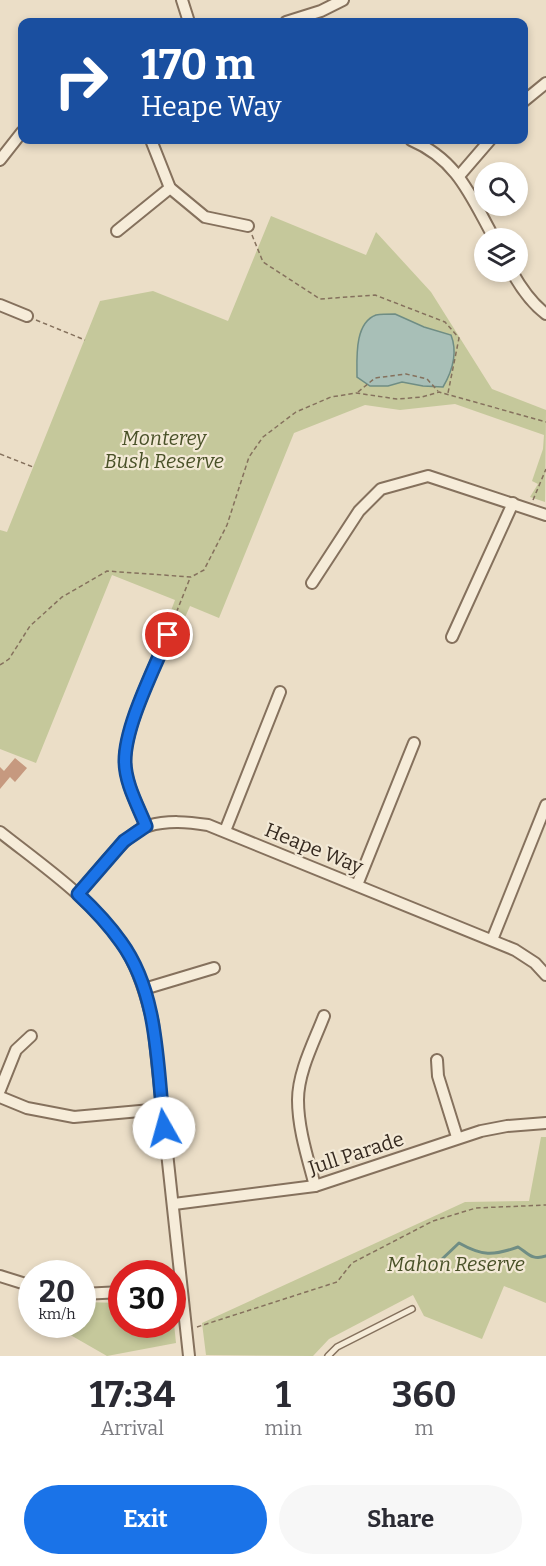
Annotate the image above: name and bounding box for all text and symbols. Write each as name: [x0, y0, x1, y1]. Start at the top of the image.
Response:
text: 170 m: [141, 40, 255, 90]
icon: right: [42, 42, 120, 120]
text: Heape Way: [141, 91, 281, 123]
map controls: [474, 162, 528, 282]
button: search: [474, 162, 528, 216]
button: layers: [474, 228, 528, 282]
park label: Monterey Bush Reserve: [104, 426, 224, 473]
pin: [142, 609, 193, 660]
icon: arrive: [151, 618, 184, 651]
street label: Heape Way: [261, 817, 367, 879]
position arrow: [132, 1096, 196, 1160]
street label: Jull Parade: [304, 1126, 407, 1180]
park label: Mahon Reserve: [387, 1252, 525, 1276]
speed limit sign: 30: [108, 1260, 186, 1338]
text: 20: [39, 1274, 75, 1310]
text: km/h: [38, 1305, 76, 1323]
text: 17:34: [89, 1373, 175, 1417]
text: 1: [276, 1373, 291, 1417]
text: 360: [392, 1373, 457, 1417]
text: Arrival: [101, 1416, 164, 1440]
text: min: [265, 1416, 302, 1440]
text: m: [415, 1416, 434, 1440]
button: Exit: [24, 1485, 267, 1554]
button: Share: [279, 1485, 522, 1554]

